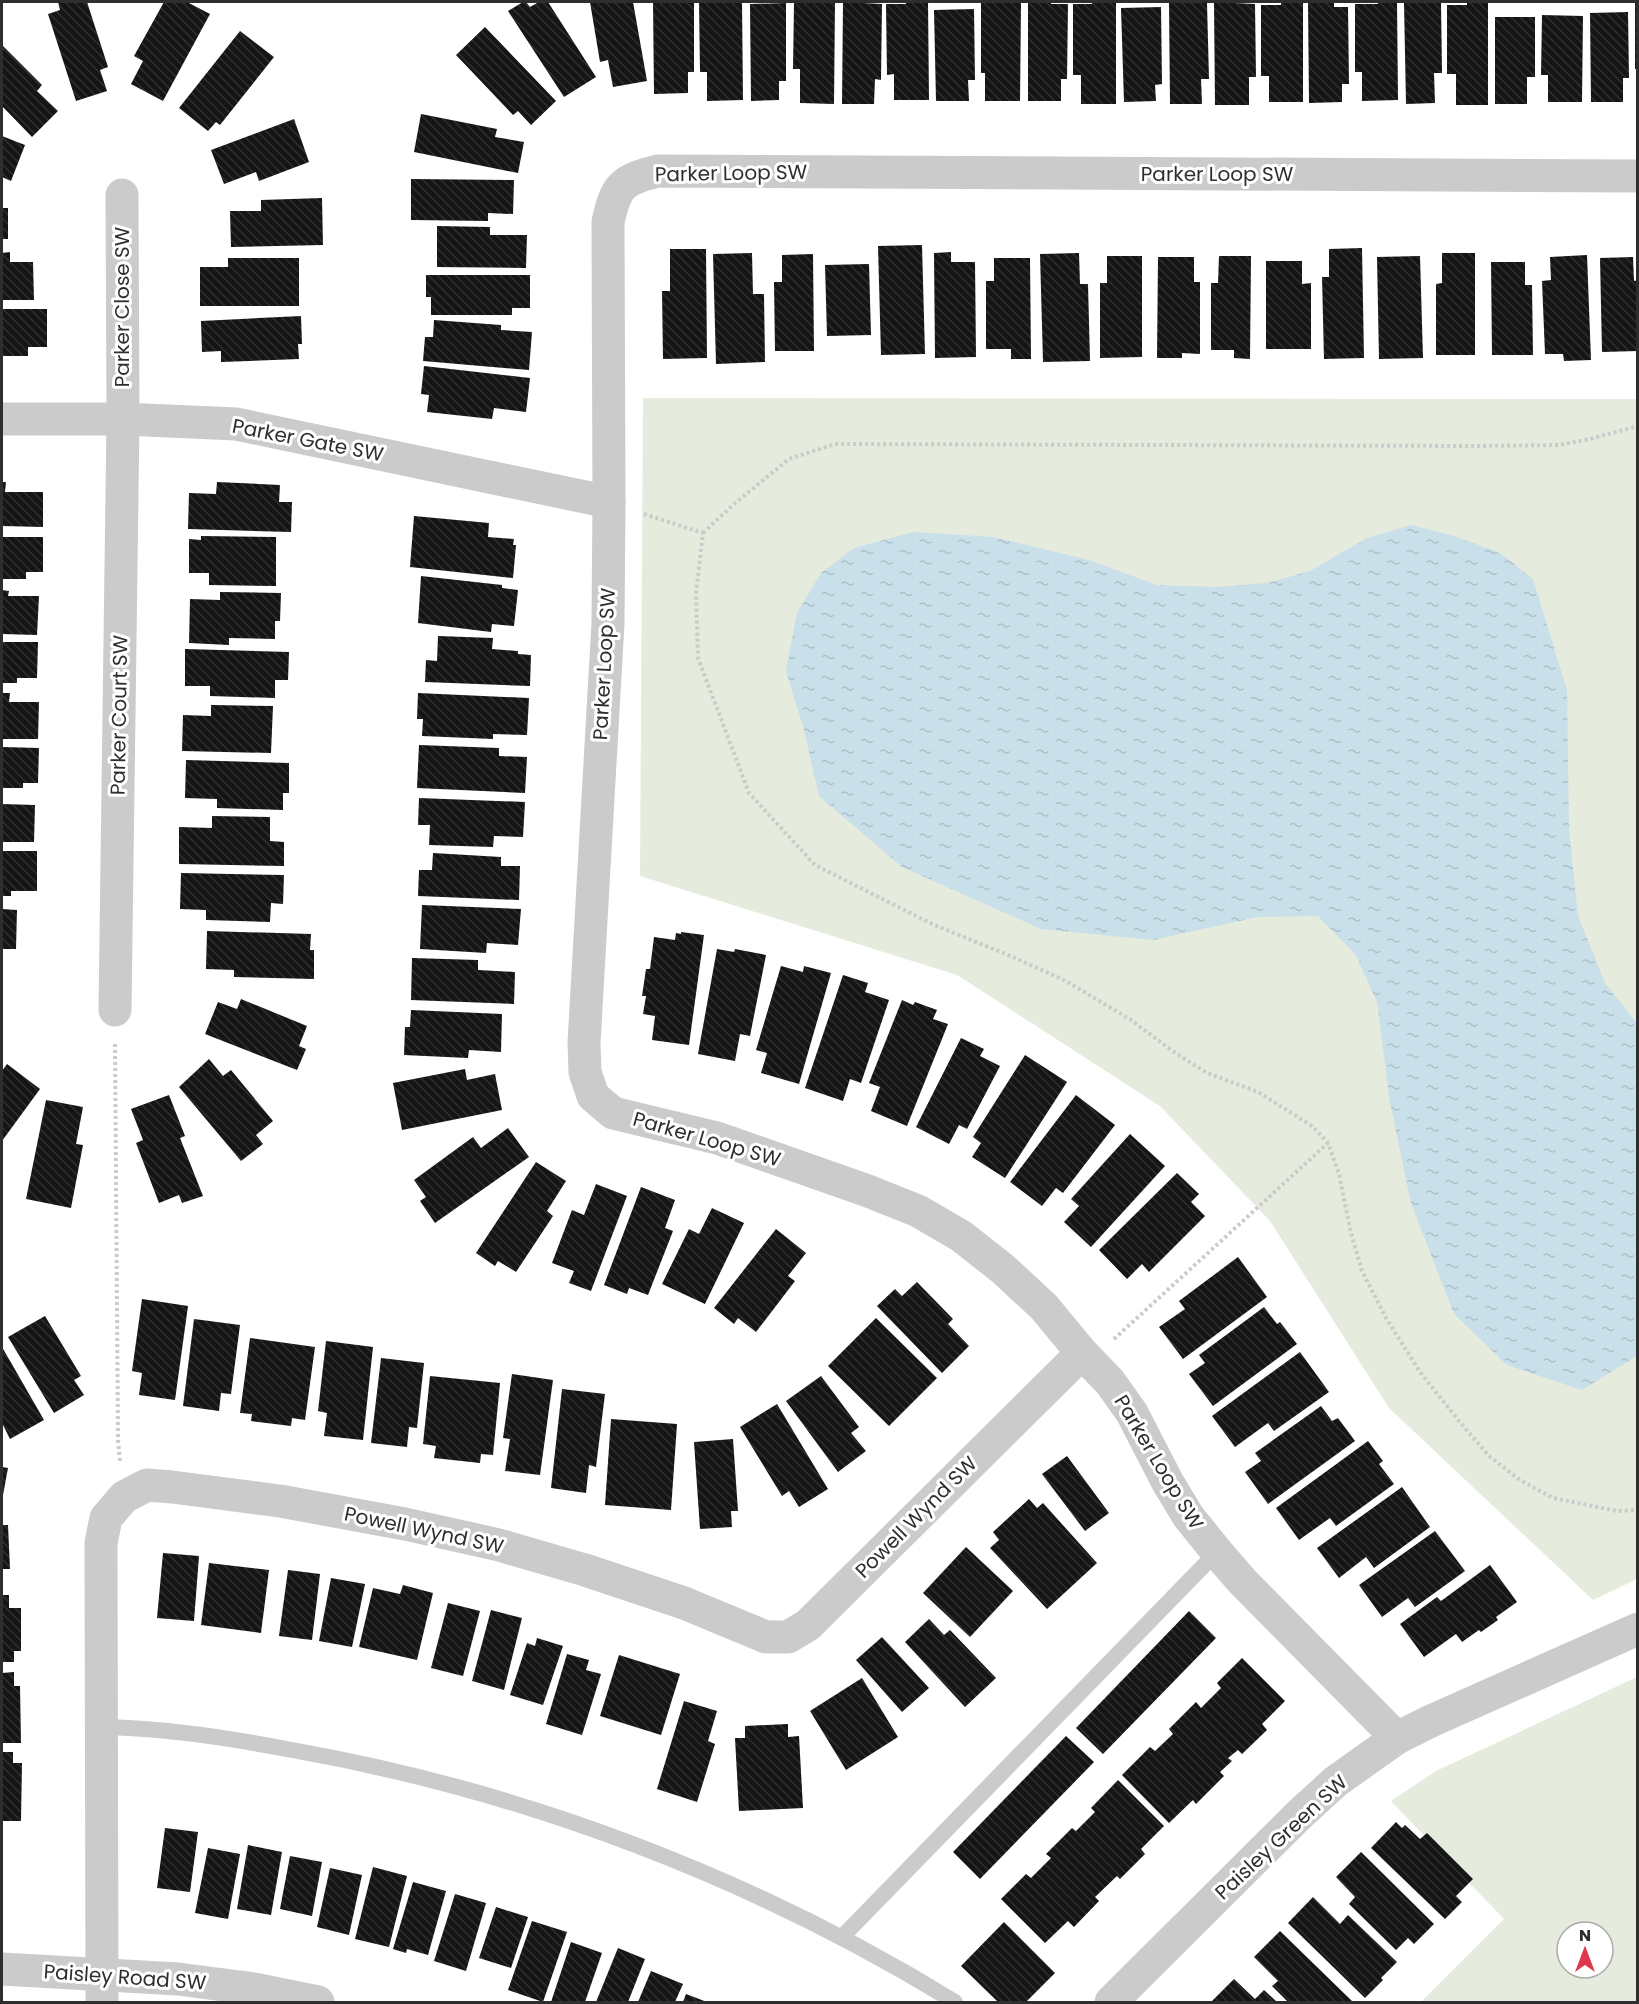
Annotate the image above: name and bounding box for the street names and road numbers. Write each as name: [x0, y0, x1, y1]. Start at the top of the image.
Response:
street label: Parker Loop SW: [655, 158, 808, 188]
street label: Parker Loop SW: [1141, 160, 1294, 188]
street label: Parker Close SW: [108, 226, 136, 387]
street label: Parker Gate SW: [230, 412, 386, 468]
street label: Parker Loop SW: [586, 587, 622, 741]
street label: Parker Court SW: [104, 634, 134, 795]
street label: Parker Loop SW: [630, 1105, 785, 1174]
street label: Parker Loop SW: [1108, 1389, 1210, 1535]
street label: Powell Wynd SW: [849, 1449, 984, 1584]
street label: Powell Wynd SW: [342, 1499, 507, 1561]
street label: Paisley Green SW: [1209, 1768, 1354, 1906]
street label: Paisley Road SW: [43, 1957, 208, 1997]

